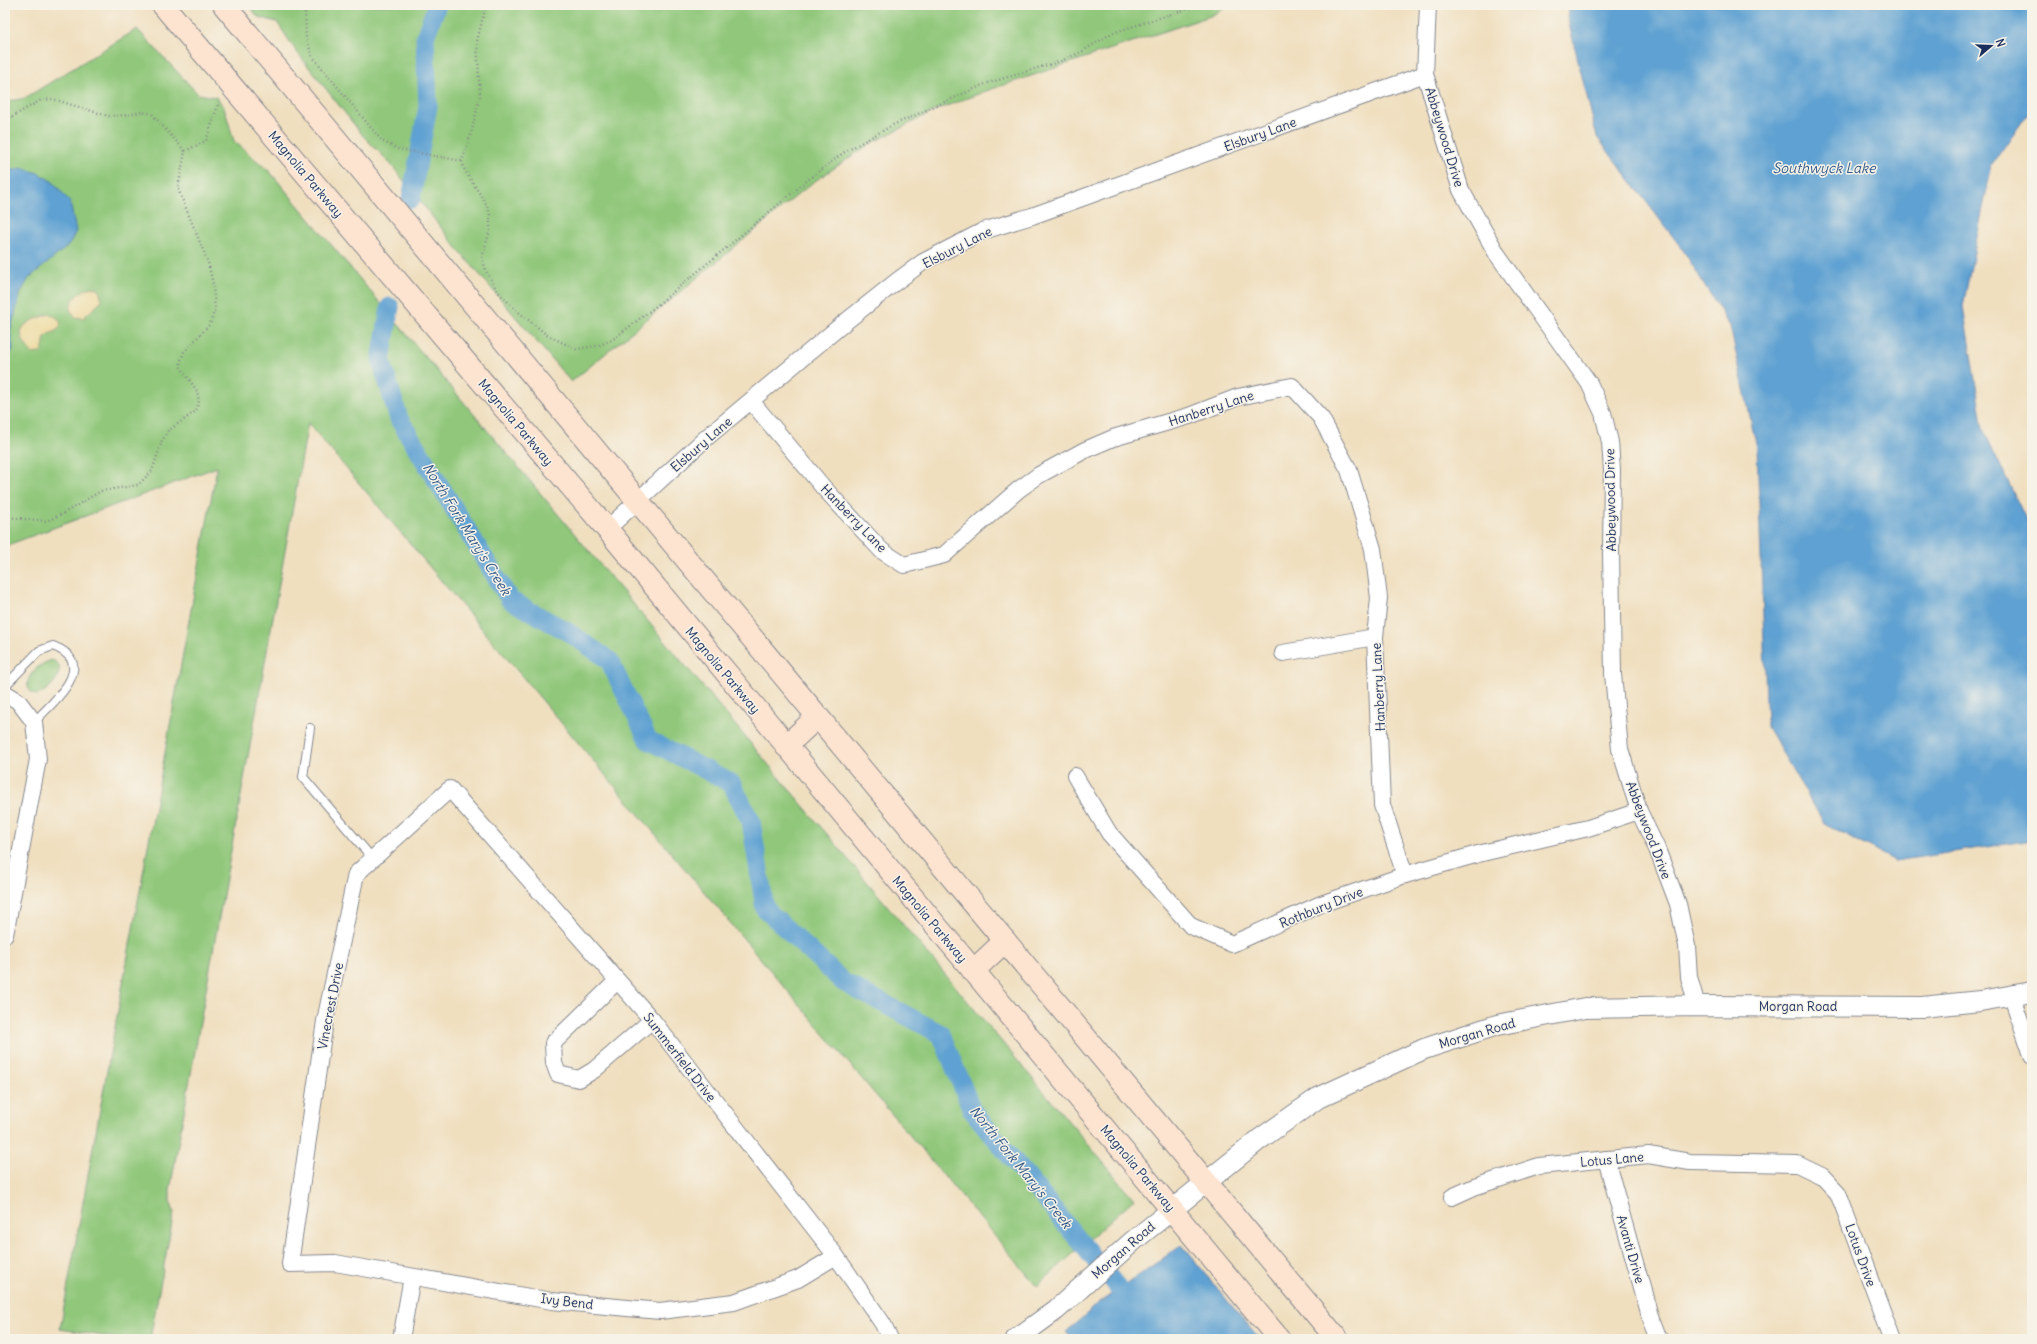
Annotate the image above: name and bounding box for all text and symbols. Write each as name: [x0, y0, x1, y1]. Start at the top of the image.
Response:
north arrow: [1971, 26, 2011, 66]
text: N: [1993, 37, 2008, 49]
street label: Abbeywood Drive: [1421, 85, 1468, 189]
street label: Elsbury Lane: [1222, 113, 1299, 155]
street label: Magnolia Parkway: [264, 127, 347, 221]
water label: Southwyck Lake: [1772, 159, 1877, 177]
street label: Elsbury Lane: [920, 223, 995, 272]
street label: Magnolia Parkway: [474, 375, 557, 469]
street label: Hanberry Lane: [1166, 387, 1256, 430]
street label: Elsbury Lane: [667, 413, 736, 476]
street label: Abbeywood Drive: [1601, 448, 1620, 552]
water label: North Fork Mary's Creek: [419, 460, 516, 599]
street label: Hanberry Lane: [817, 481, 890, 556]
street label: Magnolia Parkway: [681, 623, 764, 717]
street label: Hanberry Lane: [1368, 642, 1389, 732]
street label: Abbeywood Drive: [1622, 779, 1675, 881]
street label: Magnolia Parkway: [888, 872, 971, 966]
street label: Rothbury Drive: [1277, 883, 1365, 932]
street label: Vinecrest Drive: [314, 961, 347, 1051]
street label: Morgan Road: [1759, 998, 1838, 1015]
street label: Summerfield Drive: [640, 1009, 720, 1105]
street label: Morgan Road: [1437, 1014, 1518, 1052]
water label: North Fork Mary's Creek: [966, 1102, 1077, 1233]
street label: Magnolia Parkway: [1096, 1121, 1179, 1215]
street label: Lotus Lane: [1579, 1148, 1645, 1171]
street label: Avanti Drive: [1613, 1213, 1648, 1285]
street label: Morgan Road: [1088, 1218, 1159, 1283]
street label: Lotus Drive: [1841, 1221, 1880, 1289]
street label: Ivy Bend: [540, 1290, 594, 1313]

